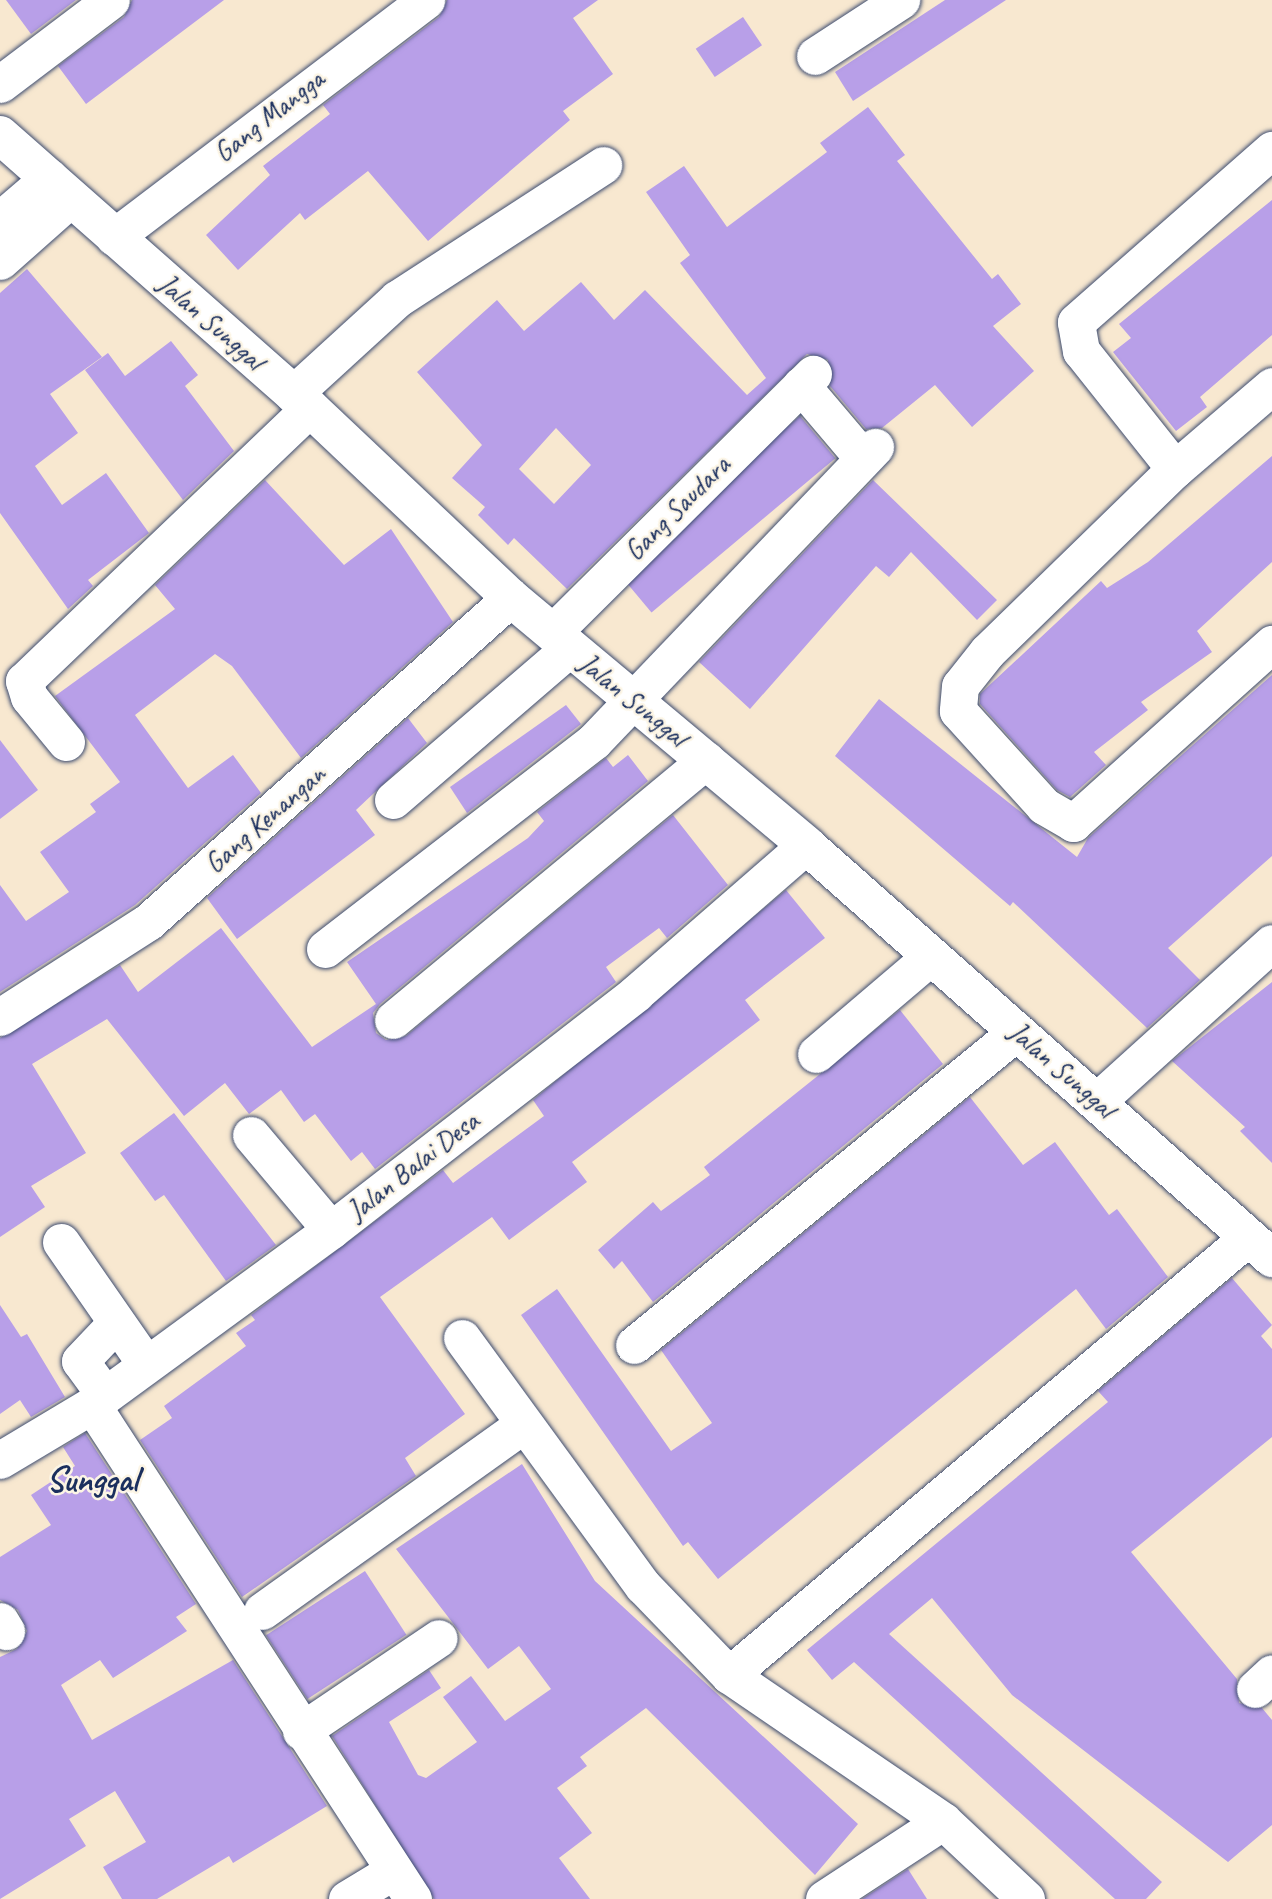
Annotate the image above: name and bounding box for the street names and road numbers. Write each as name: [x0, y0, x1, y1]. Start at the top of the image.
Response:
street label: Gang Mangga: [207, 62, 331, 170]
street label: Jalan Sunggal: [152, 267, 270, 377]
street label: Gang Saudara: [617, 448, 737, 568]
street label: Jalan Sunggal: [573, 647, 693, 753]
street label: Gang Kenangan: [198, 758, 332, 880]
street label: Jalan Sunggal: [1003, 1015, 1121, 1125]
street label: Jalan Balai Desa: [341, 1104, 485, 1228]

